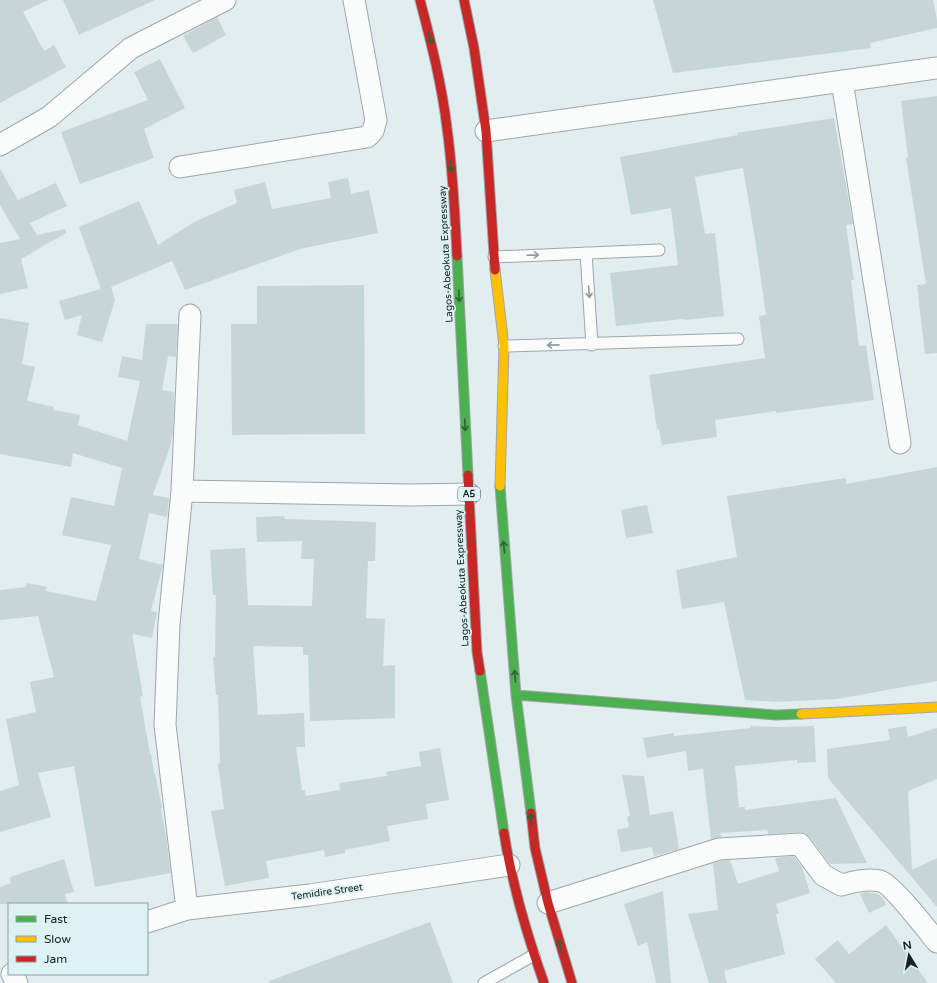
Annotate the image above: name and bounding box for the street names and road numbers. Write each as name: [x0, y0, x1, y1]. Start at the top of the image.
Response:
street label: Lagos-Abeokuta Expressway: [436, 185, 456, 323]
road number: A5: [458, 487, 480, 501]
street label: Lagos-Abeokuta Expressway: [452, 509, 472, 647]
street label: Temidire Street: [290, 881, 364, 903]

